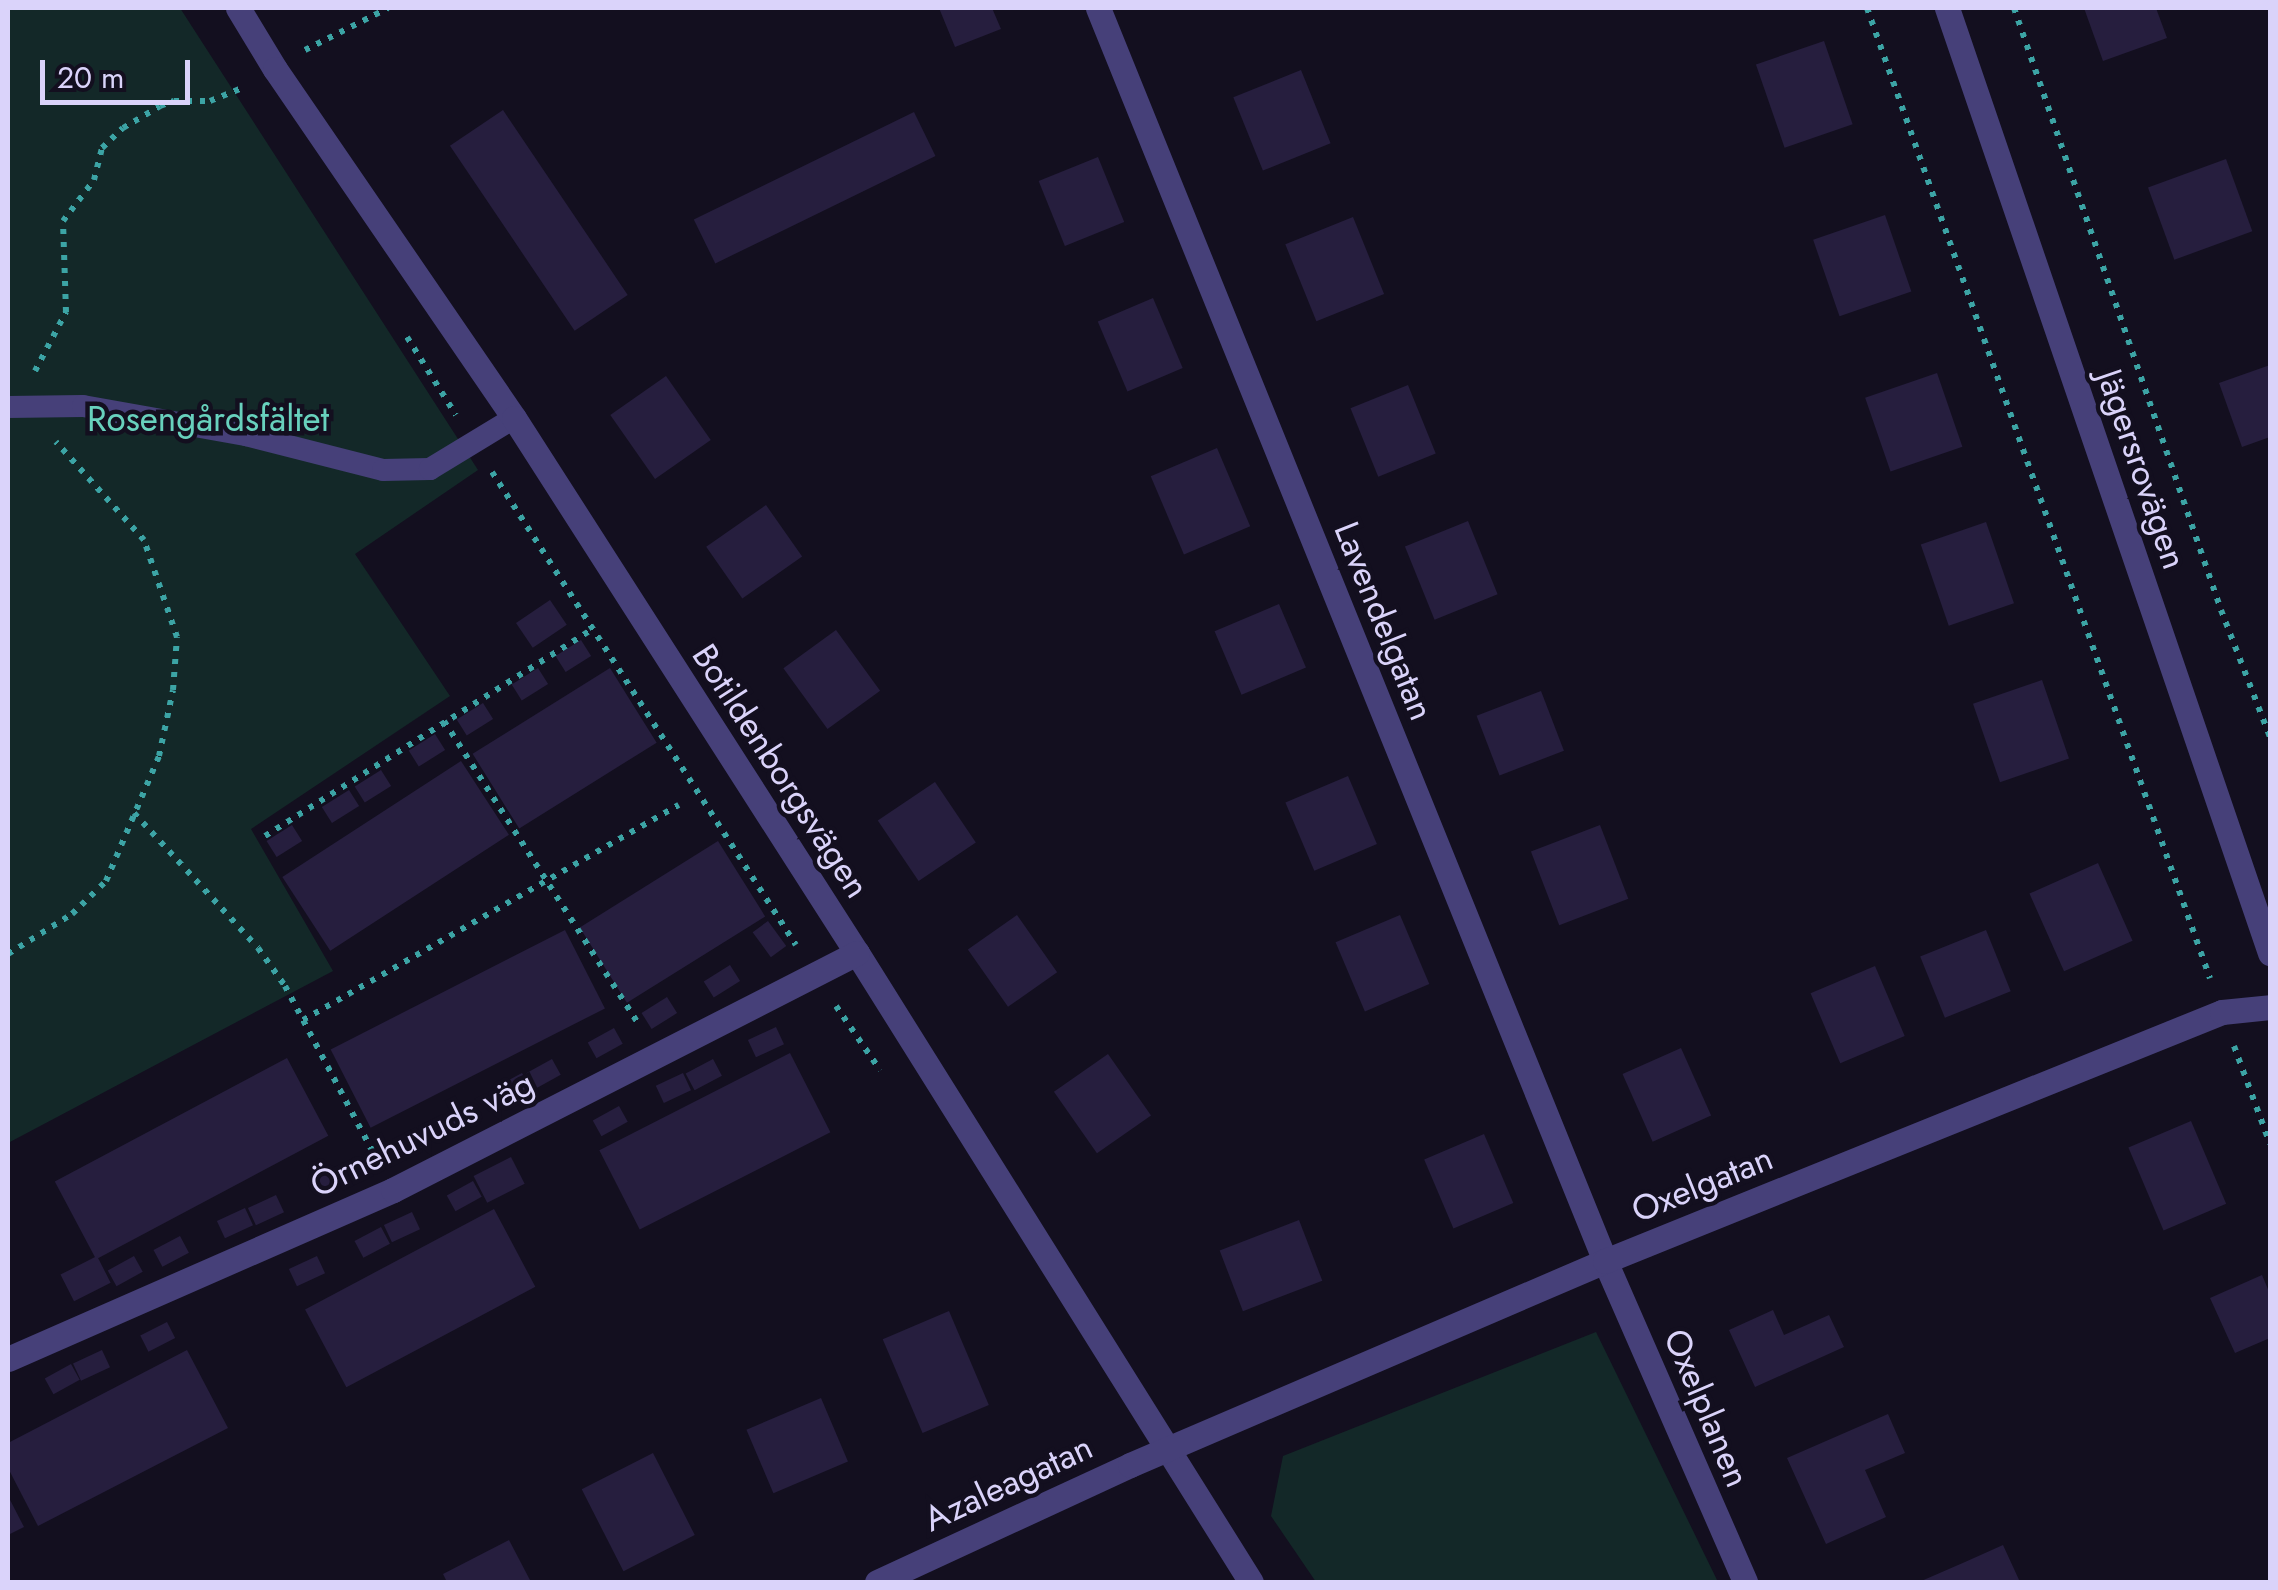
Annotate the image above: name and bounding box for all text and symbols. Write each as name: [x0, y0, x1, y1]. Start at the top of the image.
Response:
scale bar: [45, 40, 195, 102]
text: 20 m: [57, 56, 124, 99]
street label: Jägersrovägen: [2088, 364, 2196, 574]
park label: Rosengårdsfältet: [87, 398, 329, 440]
street label: Lavendelgatan: [1325, 516, 1443, 726]
street label: Botildenborgsvägen: [683, 636, 879, 906]
street label: Örnehuvuds väg: [303, 1062, 541, 1206]
street label: Oxelgatan: [1625, 1137, 1779, 1231]
street label: Oxelplanen: [1655, 1323, 1759, 1493]
street label: Azaleagatan: [917, 1426, 1099, 1540]

